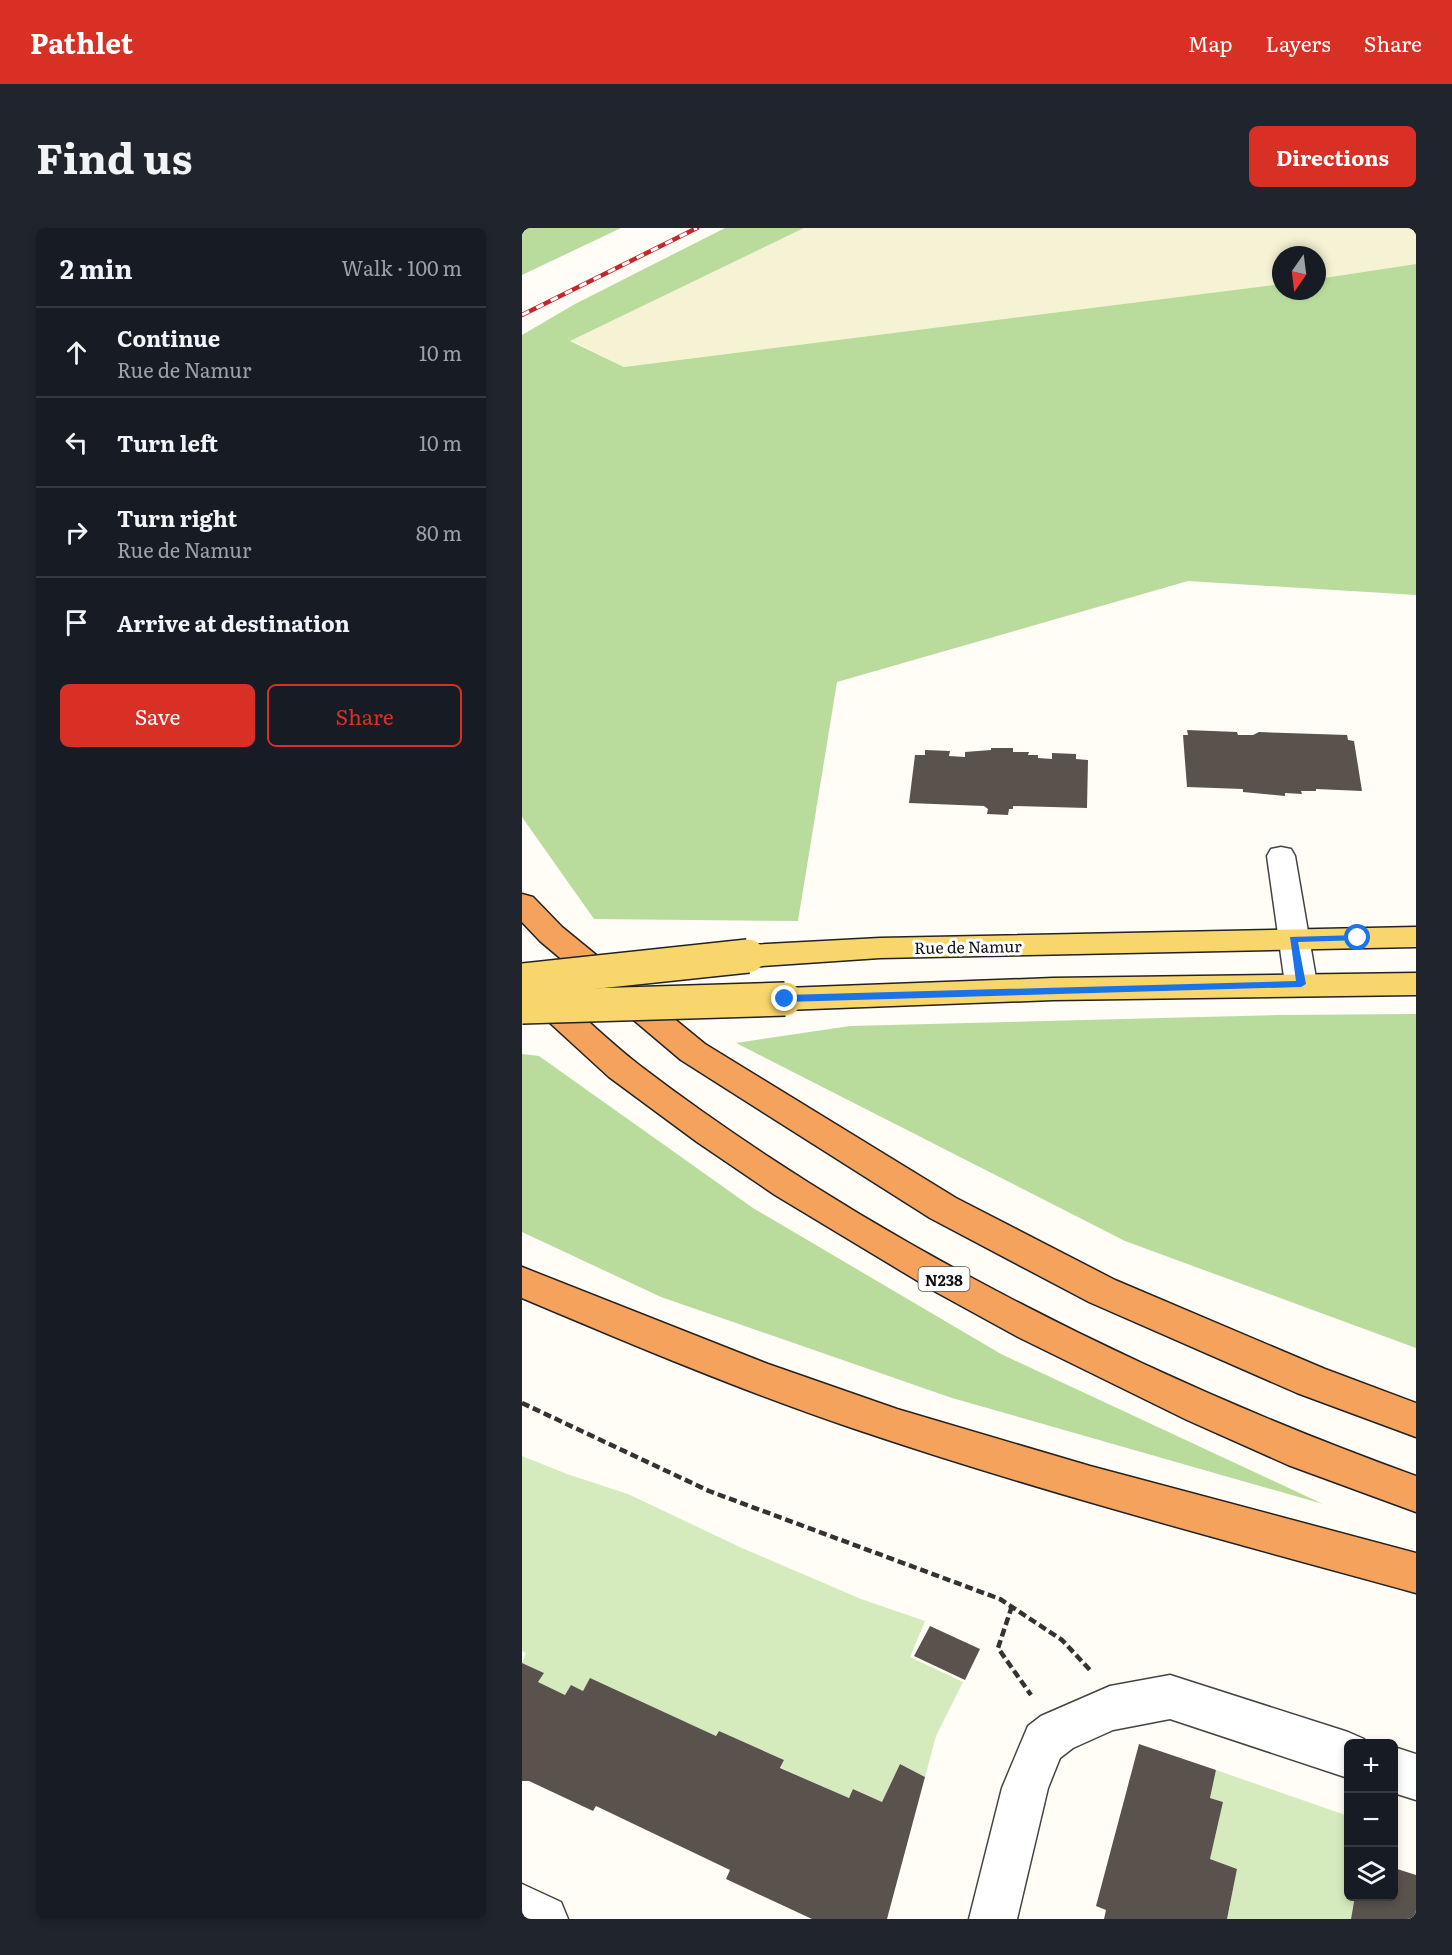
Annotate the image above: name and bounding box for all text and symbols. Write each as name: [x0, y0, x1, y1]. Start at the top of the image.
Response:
text: Pathlet: [30, 21, 133, 63]
text: Map: [1188, 27, 1233, 58]
text: Layers: [1266, 27, 1331, 58]
text: Share: [1364, 27, 1422, 58]
text: Find us: [36, 125, 193, 187]
button: Directions: [1249, 126, 1416, 187]
north arrow: [1272, 246, 1326, 300]
text: 2 min: [60, 248, 133, 287]
text: Walk · 100 m: [341, 252, 462, 282]
text: Continue: [117, 321, 220, 354]
icon: ahead: [60, 336, 93, 369]
text: 10 m: [419, 337, 462, 367]
text: Rue de Namur: [117, 354, 251, 384]
icon: left: [60, 426, 93, 459]
text: Turn left: [117, 426, 218, 459]
text: 10 m: [419, 427, 462, 457]
text: Turn right: [117, 501, 237, 534]
icon: right: [60, 516, 93, 549]
text: 80 m: [416, 517, 462, 547]
text: Rue de Namur: [117, 534, 251, 564]
icon: arrive: [60, 606, 93, 639]
text: Arrive at destination: [117, 606, 350, 639]
button: Save: [60, 684, 255, 747]
button: Share: [267, 684, 462, 747]
route start: [1344, 924, 1370, 950]
street label: Rue de Namur: [914, 933, 1022, 959]
route end: [771, 985, 797, 1011]
road number: N238: [918, 1267, 970, 1291]
map controls: [1344, 1739, 1398, 1901]
button: +: [1344, 1739, 1398, 1793]
button: −: [1344, 1793, 1398, 1847]
button: layers: [1344, 1847, 1398, 1901]

